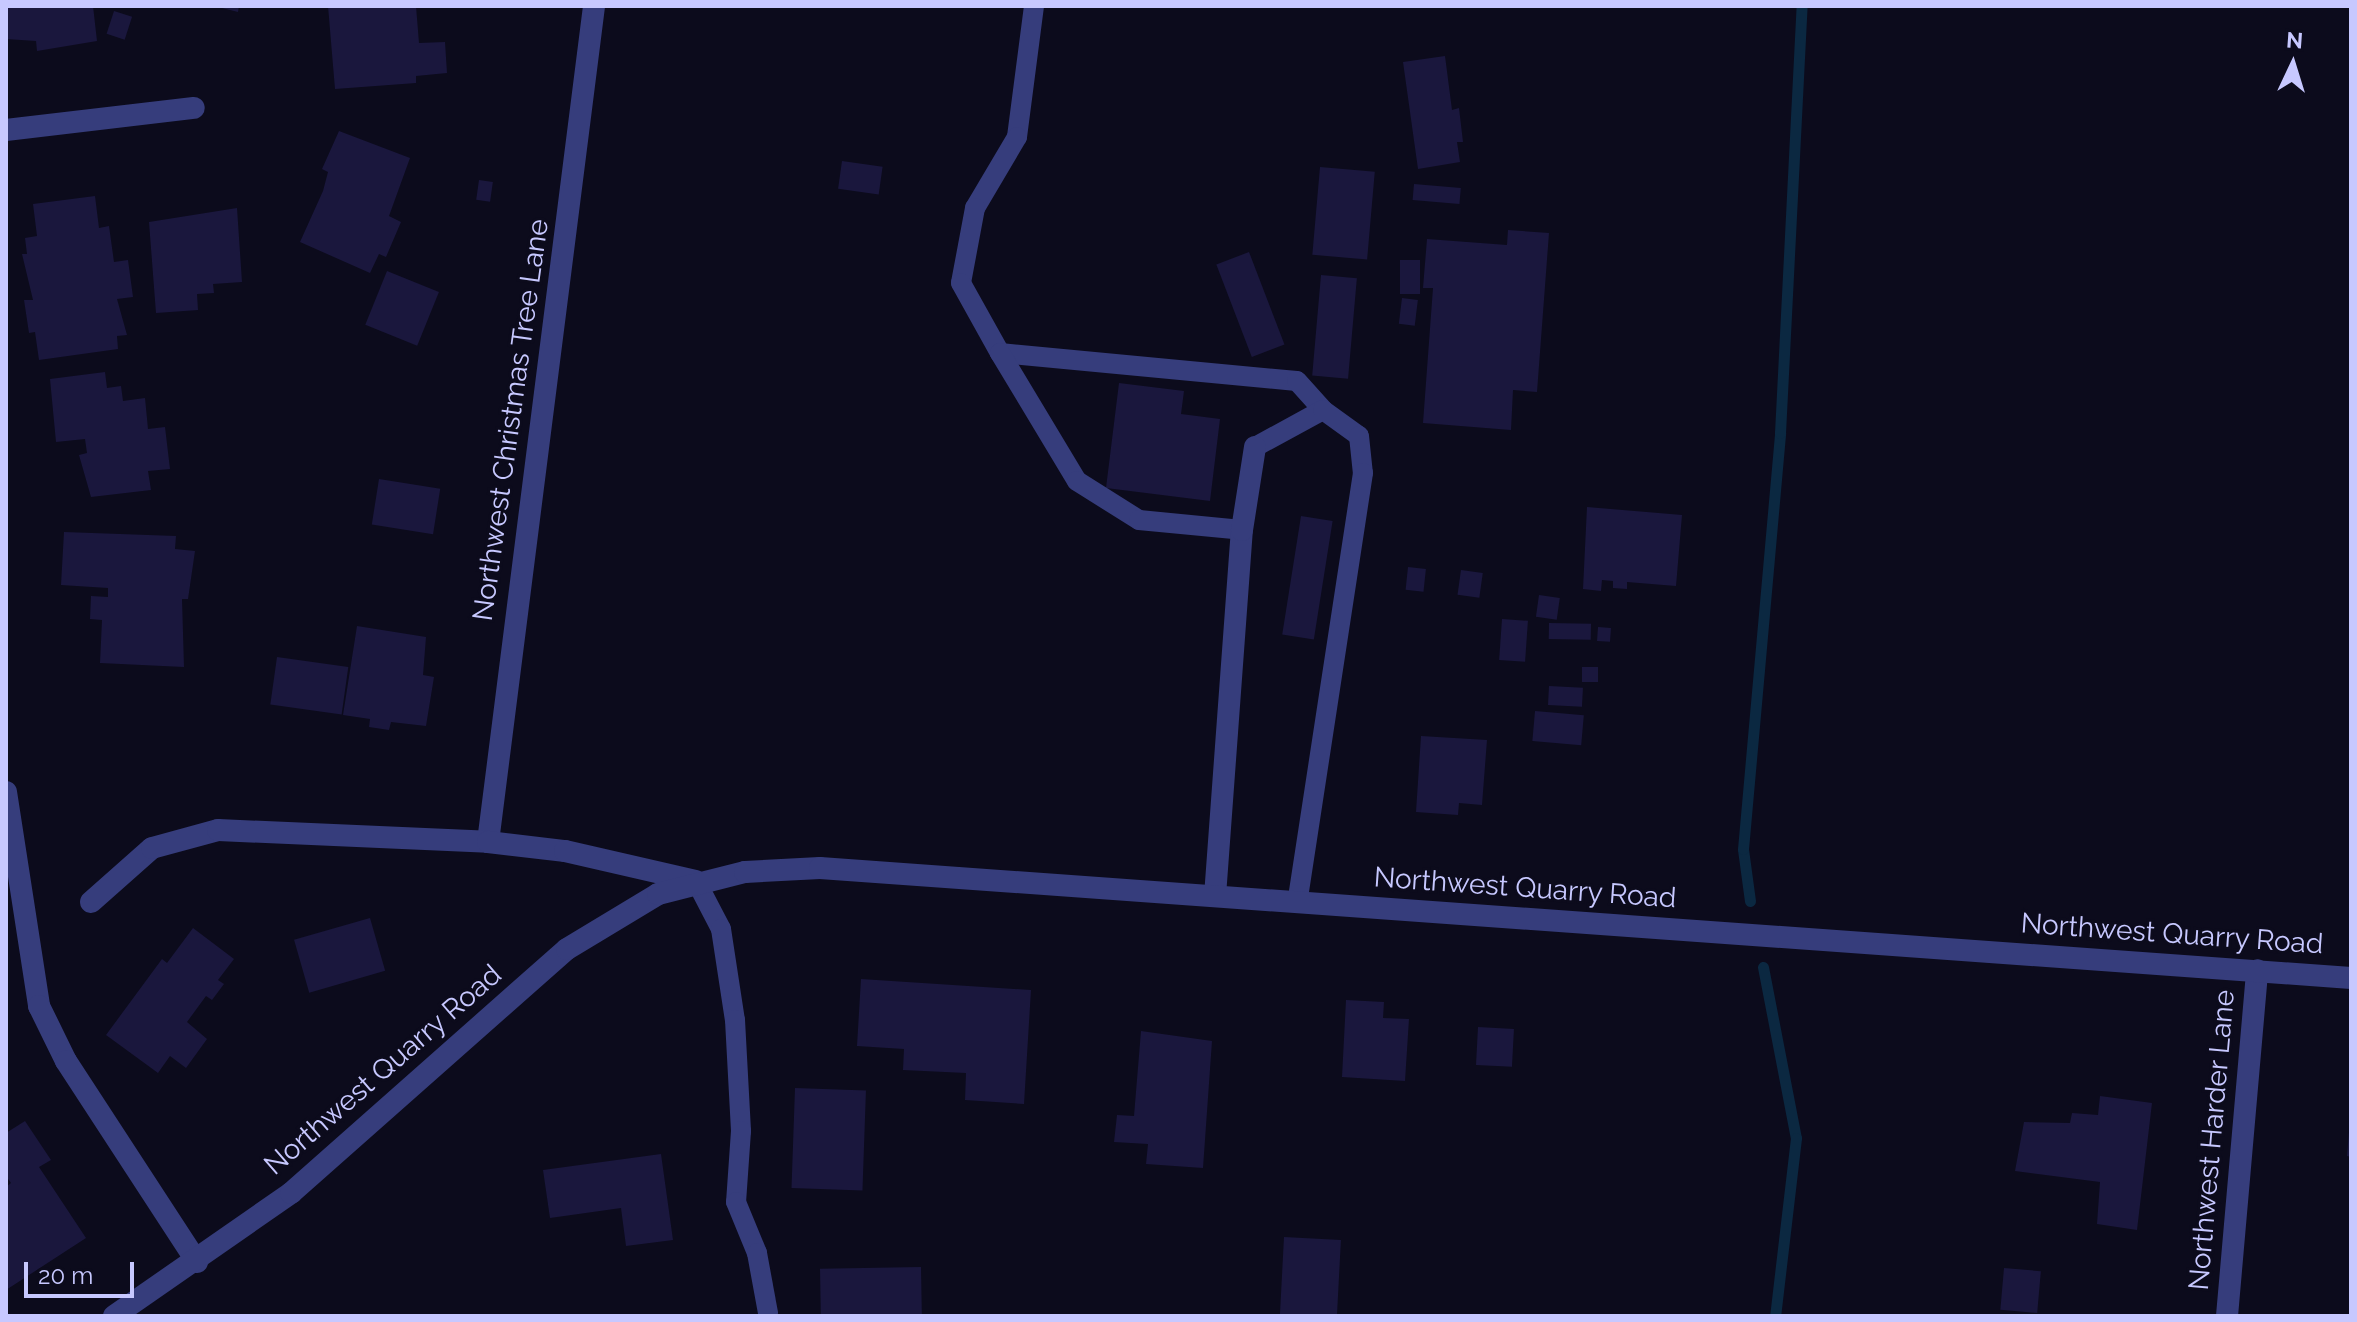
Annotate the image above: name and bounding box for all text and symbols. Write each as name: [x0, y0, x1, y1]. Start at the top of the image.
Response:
north arrow: [2253, 24, 2333, 104]
text: N: [2285, 27, 2304, 54]
street label: Northwest Christmas Tree Lane: [466, 216, 556, 624]
street label: Northwest Quarry Road: [1372, 861, 1678, 915]
street label: Northwest Quarry Road: [2019, 907, 2325, 961]
street label: Northwest Quarry Road: [257, 958, 509, 1182]
street label: Northwest Harder Lane: [2182, 988, 2242, 1292]
scale bar: [28, 1246, 138, 1296]
text: 20 m: [38, 1261, 93, 1290]

